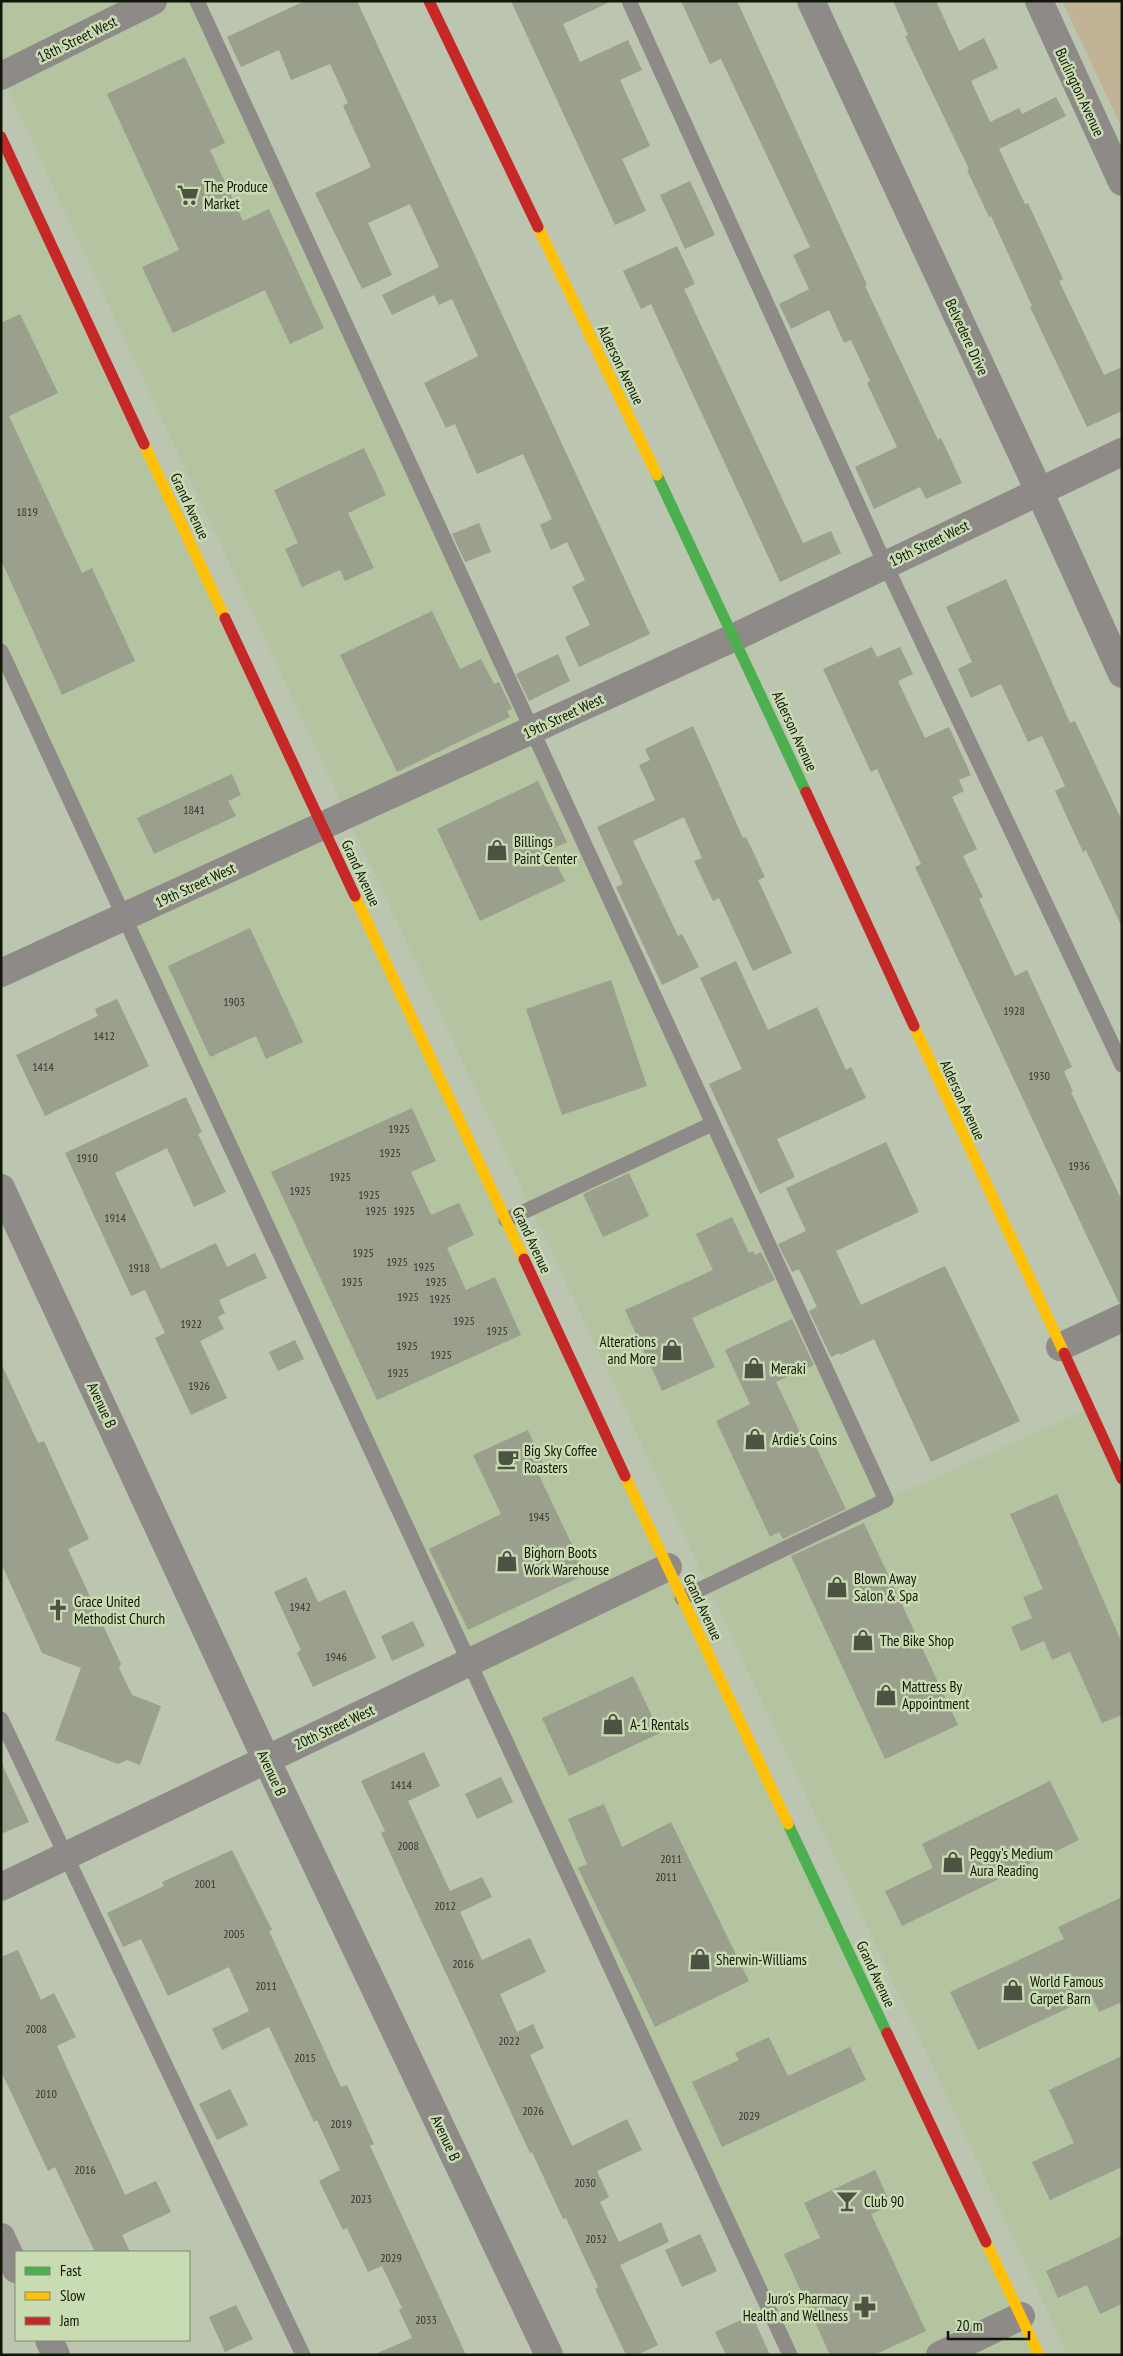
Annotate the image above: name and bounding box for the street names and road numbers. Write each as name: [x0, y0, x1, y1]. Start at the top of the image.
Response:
street label: 18th Street West: [34, 12, 120, 66]
street label: Burlington Avenue: [1051, 45, 1109, 139]
street label: Belvedere Drive: [941, 296, 993, 378]
street label: Alderson Avenue: [594, 322, 648, 408]
street label: Grand Avenue: [166, 470, 214, 542]
street label: 19th Street West: [886, 516, 972, 570]
street label: Alderson Avenue: [768, 688, 822, 774]
street label: 19th Street West: [520, 689, 606, 743]
street label: Grand Avenue: [337, 837, 385, 909]
street label: 19th Street West: [152, 858, 238, 912]
street label: Alderson Avenue: [936, 1057, 990, 1143]
street label: Grand Avenue: [508, 1204, 556, 1276]
street label: Avenue B: [83, 1379, 121, 1431]
street label: Grand Avenue: [679, 1571, 727, 1643]
street label: 20th Street West: [291, 1700, 377, 1754]
street label: Avenue B: [253, 1747, 291, 1799]
street label: Grand Avenue: [852, 1938, 900, 2010]
street label: Avenue B: [427, 2112, 465, 2164]

